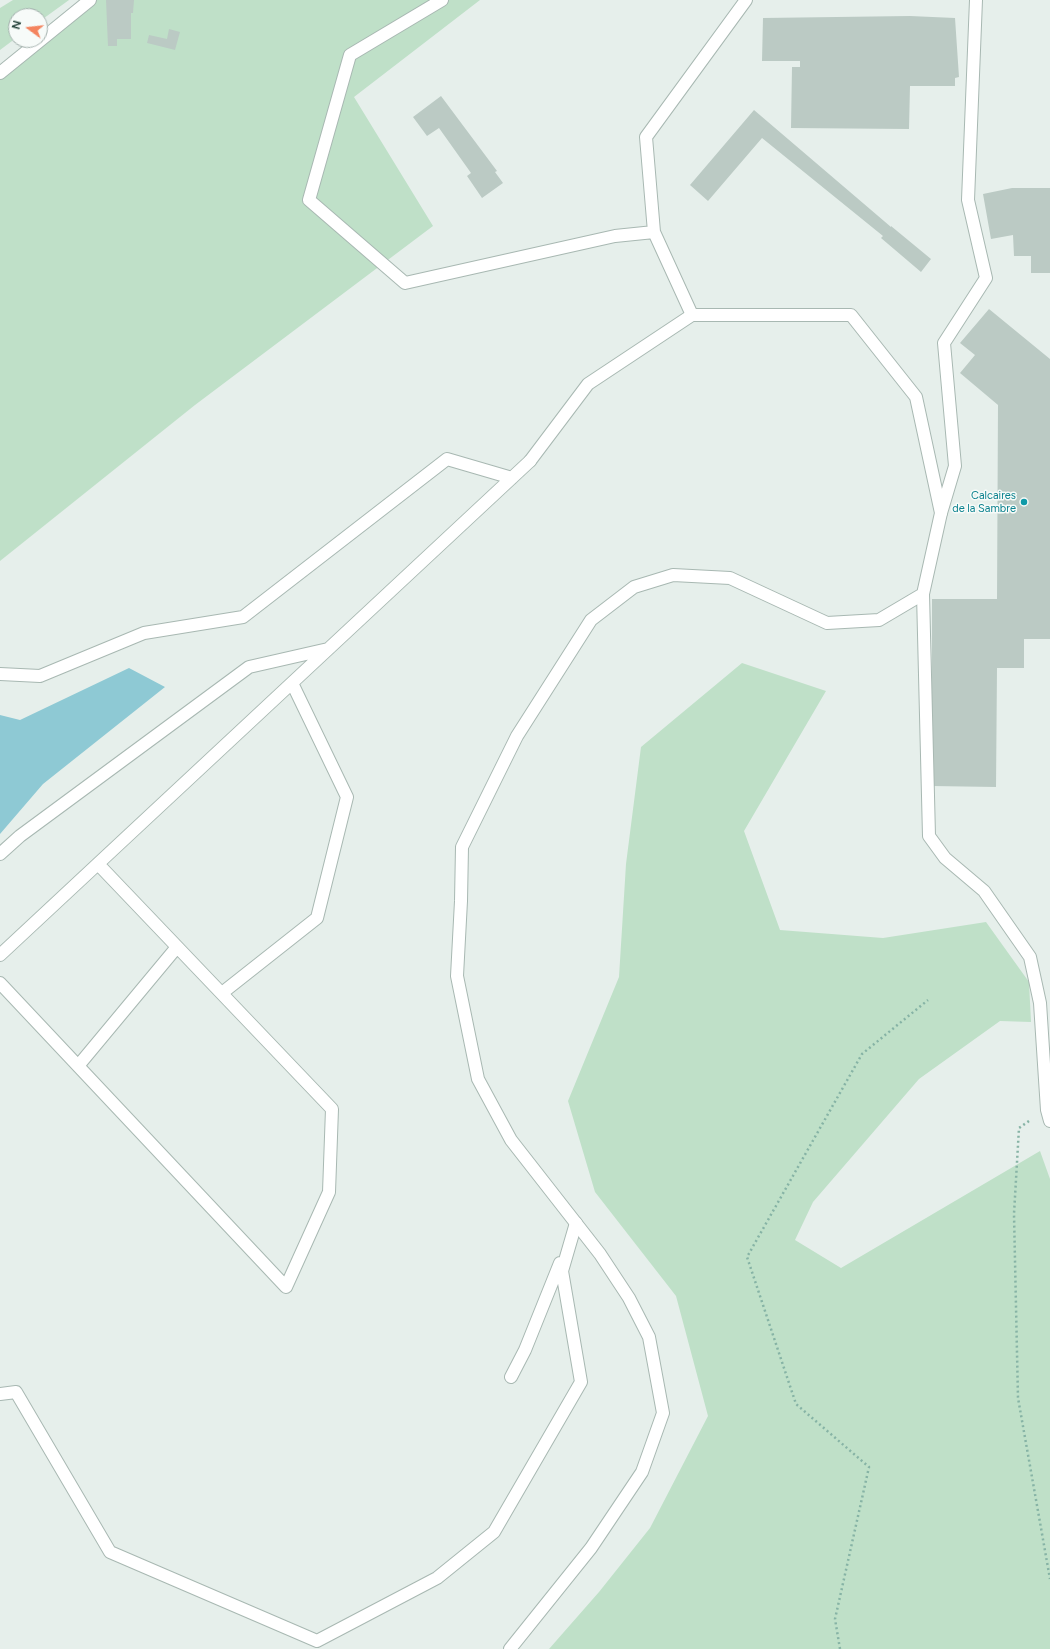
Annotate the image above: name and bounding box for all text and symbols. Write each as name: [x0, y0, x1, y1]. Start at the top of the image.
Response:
north arrow: [8, 8, 48, 48]
text: N: [10, 19, 24, 31]
place label: Calcaires de la Sambre: [952, 489, 1016, 515]
marker: Calcaires de la Sambre: [1019, 497, 1029, 507]

